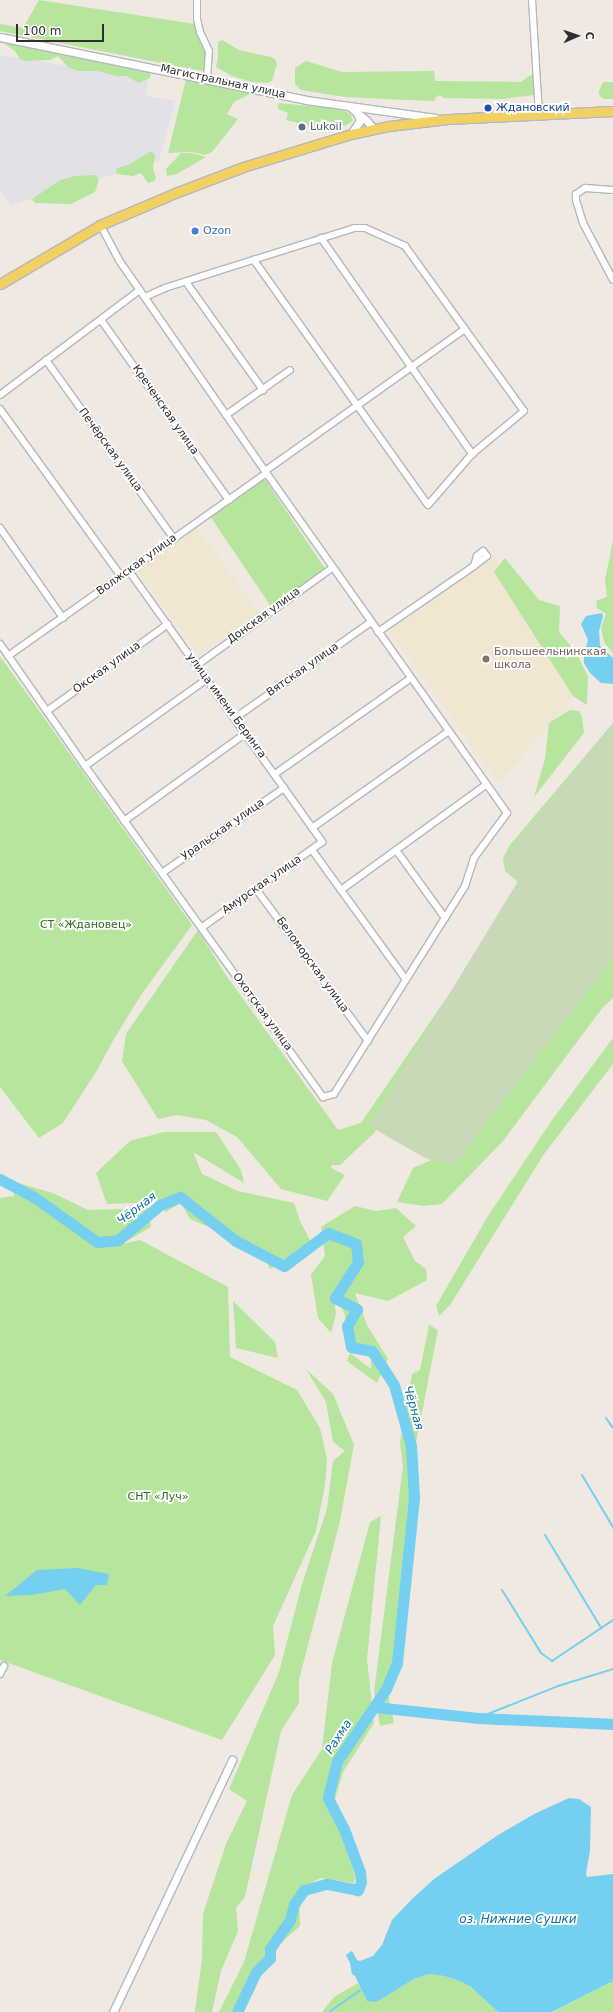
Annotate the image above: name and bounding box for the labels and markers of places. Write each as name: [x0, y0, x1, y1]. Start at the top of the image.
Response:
place label: Ждановский: [496, 101, 570, 115]
marker: Ждановский: [483, 103, 493, 113]
place label: Lukoil: [310, 120, 342, 134]
marker: Lukoil: [297, 122, 307, 132]
place label: Ozon: [203, 224, 231, 238]
marker: Ozon: [190, 226, 200, 236]
place label: Большеельнинская школа: [494, 646, 606, 672]
marker: Большеельнинская школа: [481, 654, 491, 664]

